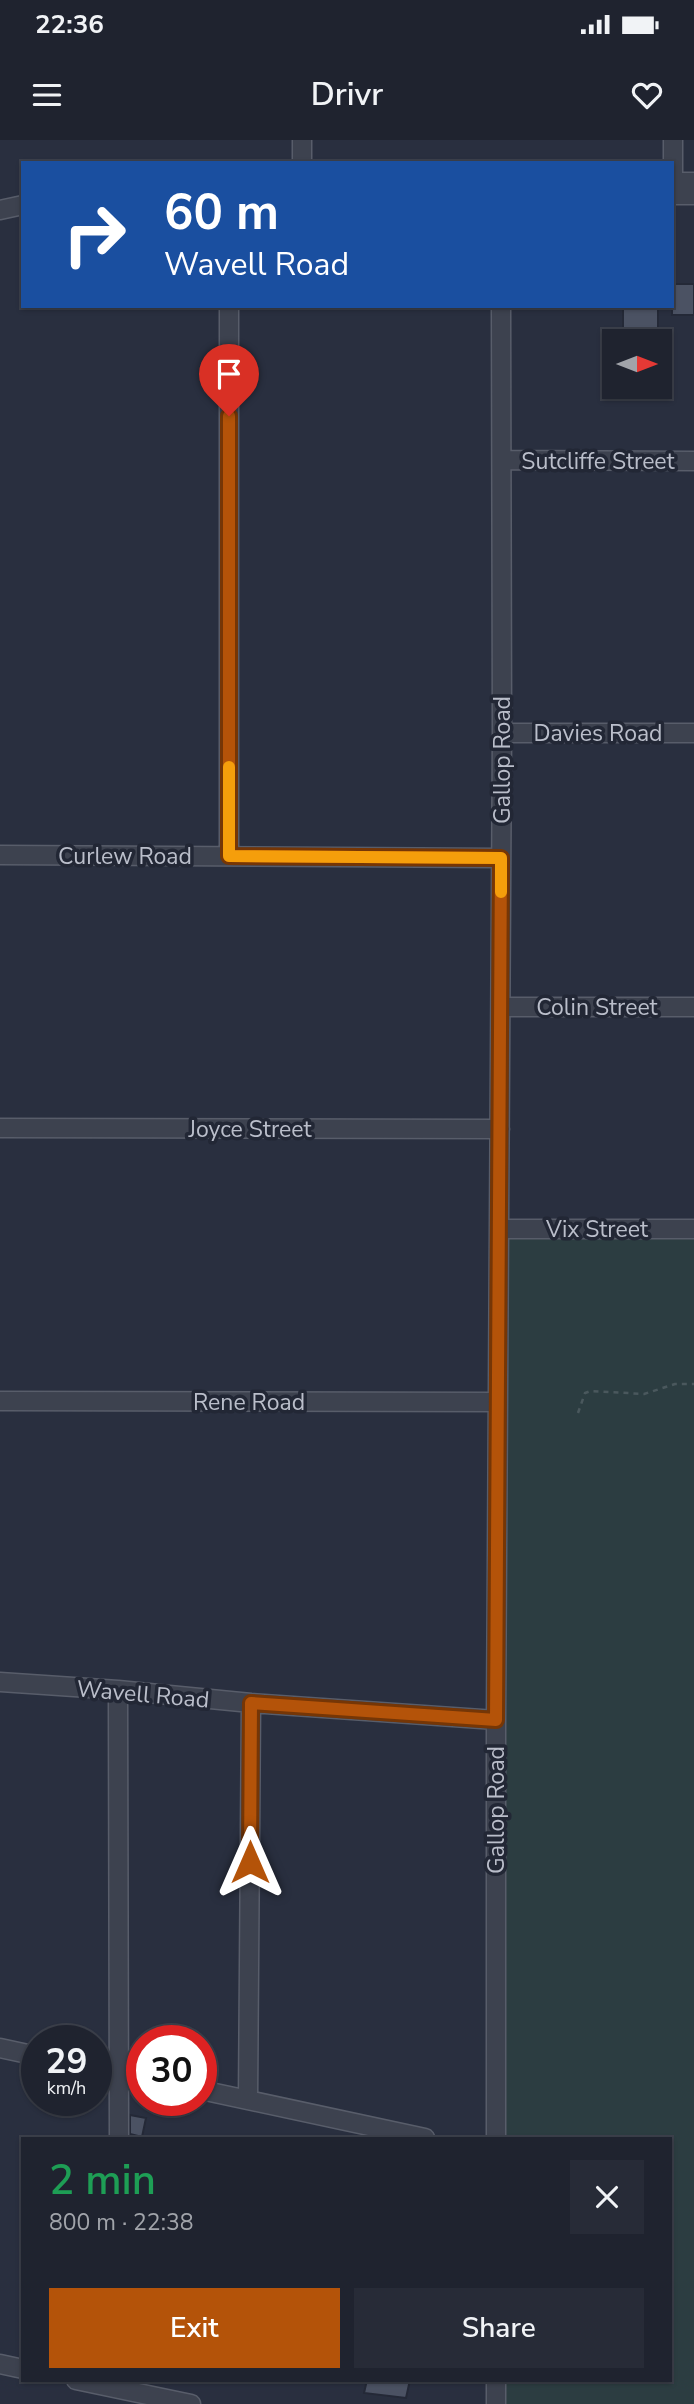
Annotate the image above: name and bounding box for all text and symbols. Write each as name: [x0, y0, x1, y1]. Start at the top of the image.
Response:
text: 22:36: [35, 7, 104, 42]
text: Drivr: [311, 73, 383, 116]
icon: menu: [28, 76, 66, 114]
icon: heart: [628, 76, 666, 114]
text: 60 m: [164, 179, 279, 246]
icon: right: [49, 189, 140, 280]
text: Wavell Road: [164, 243, 349, 286]
north arrow: [602, 329, 672, 399]
map controls: [602, 329, 672, 399]
pin: [199, 344, 259, 416]
icon: arrive: [210, 355, 248, 393]
street label: Sutcliffe Street: [521, 446, 676, 477]
street label: Gallop Road: [487, 696, 518, 824]
street label: Davies Road: [533, 718, 663, 749]
street label: Curlew Road: [58, 841, 192, 872]
street label: Colin Street: [536, 992, 659, 1023]
street label: Joyce Street: [187, 1114, 312, 1145]
street label: Vix Street: [545, 1214, 649, 1245]
street label: Rene Road: [193, 1387, 305, 1418]
street label: Wavell Road: [75, 1673, 211, 1716]
street label: Gallop Road: [481, 1746, 512, 1874]
position arrow: [213, 1825, 287, 1899]
speed limit sign: 30: [126, 2025, 217, 2116]
text: 29: [45, 2038, 88, 2085]
text: km/h: [47, 2076, 86, 2100]
text: 2 min: [49, 2152, 156, 2209]
button: close: [570, 2160, 644, 2234]
text: 800 m · 22:38: [49, 2207, 194, 2238]
button: Exit: [49, 2288, 340, 2368]
button: Share: [354, 2288, 644, 2368]

